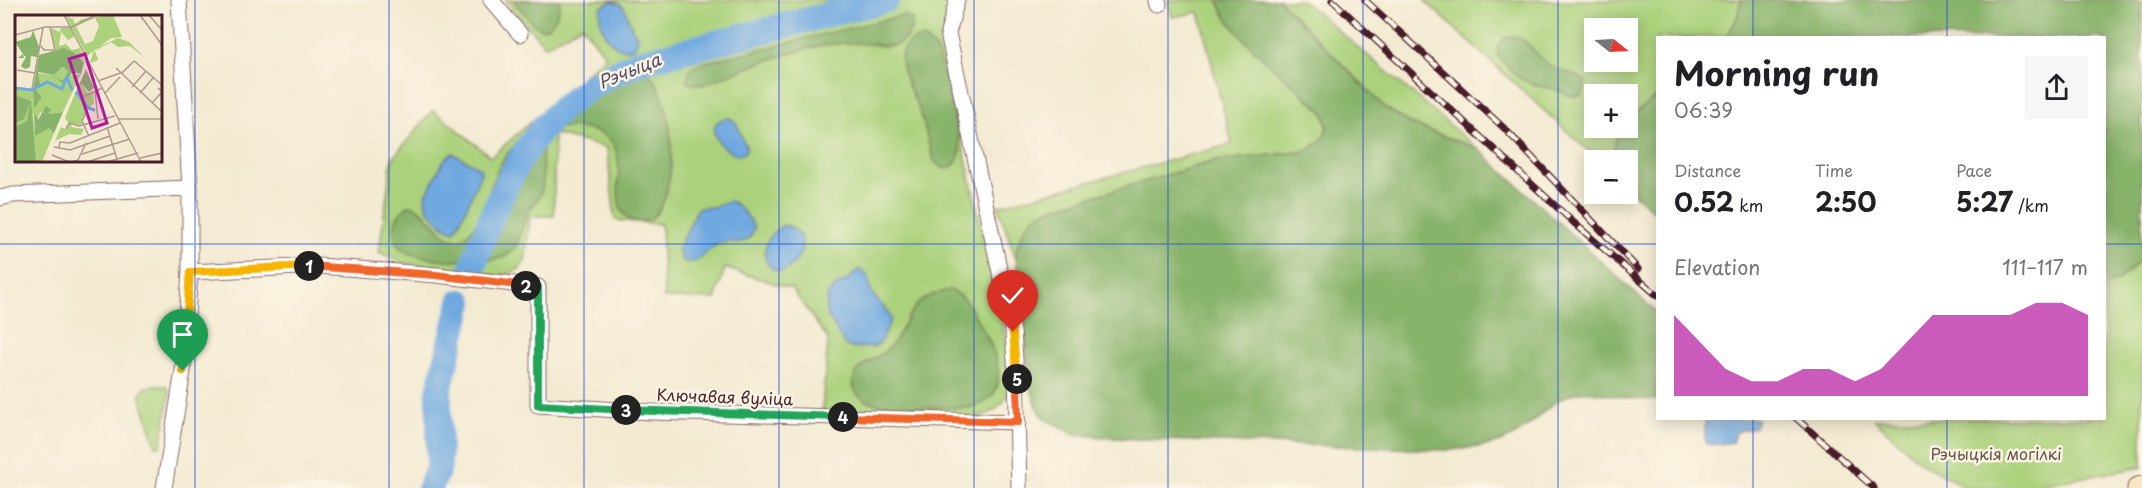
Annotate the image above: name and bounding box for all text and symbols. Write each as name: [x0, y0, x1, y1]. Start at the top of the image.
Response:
inset map: [15, 15, 162, 162]
north arrow: [1584, 18, 1638, 72]
map controls: [1584, 18, 1638, 204]
water label: Рэчыца: [594, 45, 665, 95]
text: Morning run: [1674, 47, 1879, 97]
button: share: [2025, 56, 2088, 119]
button: +: [1584, 84, 1638, 138]
text: 06:39: [1674, 95, 1733, 125]
button: −: [1584, 150, 1638, 204]
text: Distance: [1674, 158, 1741, 182]
text: Time: [1815, 158, 1853, 182]
text: Pace: [1956, 158, 1992, 182]
text: 0.52: [1674, 182, 1734, 221]
text: 2:50: [1815, 182, 1877, 221]
text: 5:27: [1956, 182, 2013, 221]
text: km: [1734, 193, 1763, 217]
text: /km: [2013, 193, 2049, 217]
pin: 1: [294, 251, 324, 281]
text: Elevation: [1674, 252, 1760, 282]
text: 111–117 m: [2002, 252, 2088, 282]
text: 1: [305, 254, 313, 278]
pin: [987, 270, 1038, 332]
pin: 2: [511, 271, 541, 301]
text: 2: [520, 274, 532, 298]
icon: check: [996, 279, 1029, 312]
pin: [157, 309, 208, 371]
icon: arrive: [166, 318, 199, 351]
pin: 5: [1002, 364, 1032, 394]
text: 5: [1012, 367, 1022, 391]
street label: Ключавая вуліца: [656, 382, 794, 410]
pin: 3: [611, 395, 641, 425]
text: 3: [621, 398, 631, 422]
pin: 4: [828, 402, 858, 432]
text: 4: [838, 405, 848, 429]
park label: Рэчыцкія могілкі: [1930, 441, 2062, 465]

